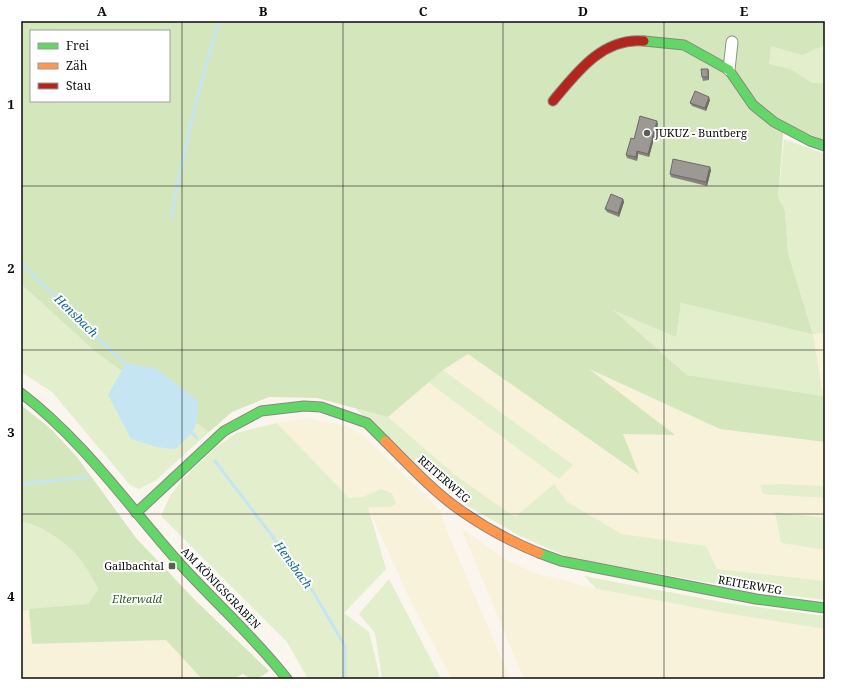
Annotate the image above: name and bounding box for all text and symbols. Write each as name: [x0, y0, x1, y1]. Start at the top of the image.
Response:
text: A: [97, 2, 107, 20]
text: B: [259, 2, 268, 20]
text: C: [419, 2, 428, 20]
text: D: [578, 2, 588, 20]
text: E: [740, 2, 749, 20]
legend: [30, 30, 170, 102]
text: Frei: [66, 37, 89, 54]
text: Zäh: [66, 57, 88, 74]
text: Stau: [66, 77, 92, 94]
text: 1: [7, 95, 15, 113]
place label: JUKUZ - Buntberg: [654, 125, 747, 140]
marker: JUKUZ - Buntberg: [642, 128, 652, 138]
text: 2: [7, 259, 15, 277]
water label: Hensbach: [50, 290, 102, 341]
text: 3: [7, 423, 15, 441]
street label: REITERWEG: [415, 452, 474, 506]
water label: Hensbach: [270, 537, 316, 592]
street label: AM KÖNIGSGRABEN: [178, 544, 265, 632]
place label: Gailbachtal: [104, 558, 165, 573]
marker: Gailbachtal: [167, 561, 177, 571]
street label: REITERWEG: [717, 571, 783, 598]
text: 4: [7, 587, 15, 605]
park label: Elterwald: [111, 591, 163, 606]

